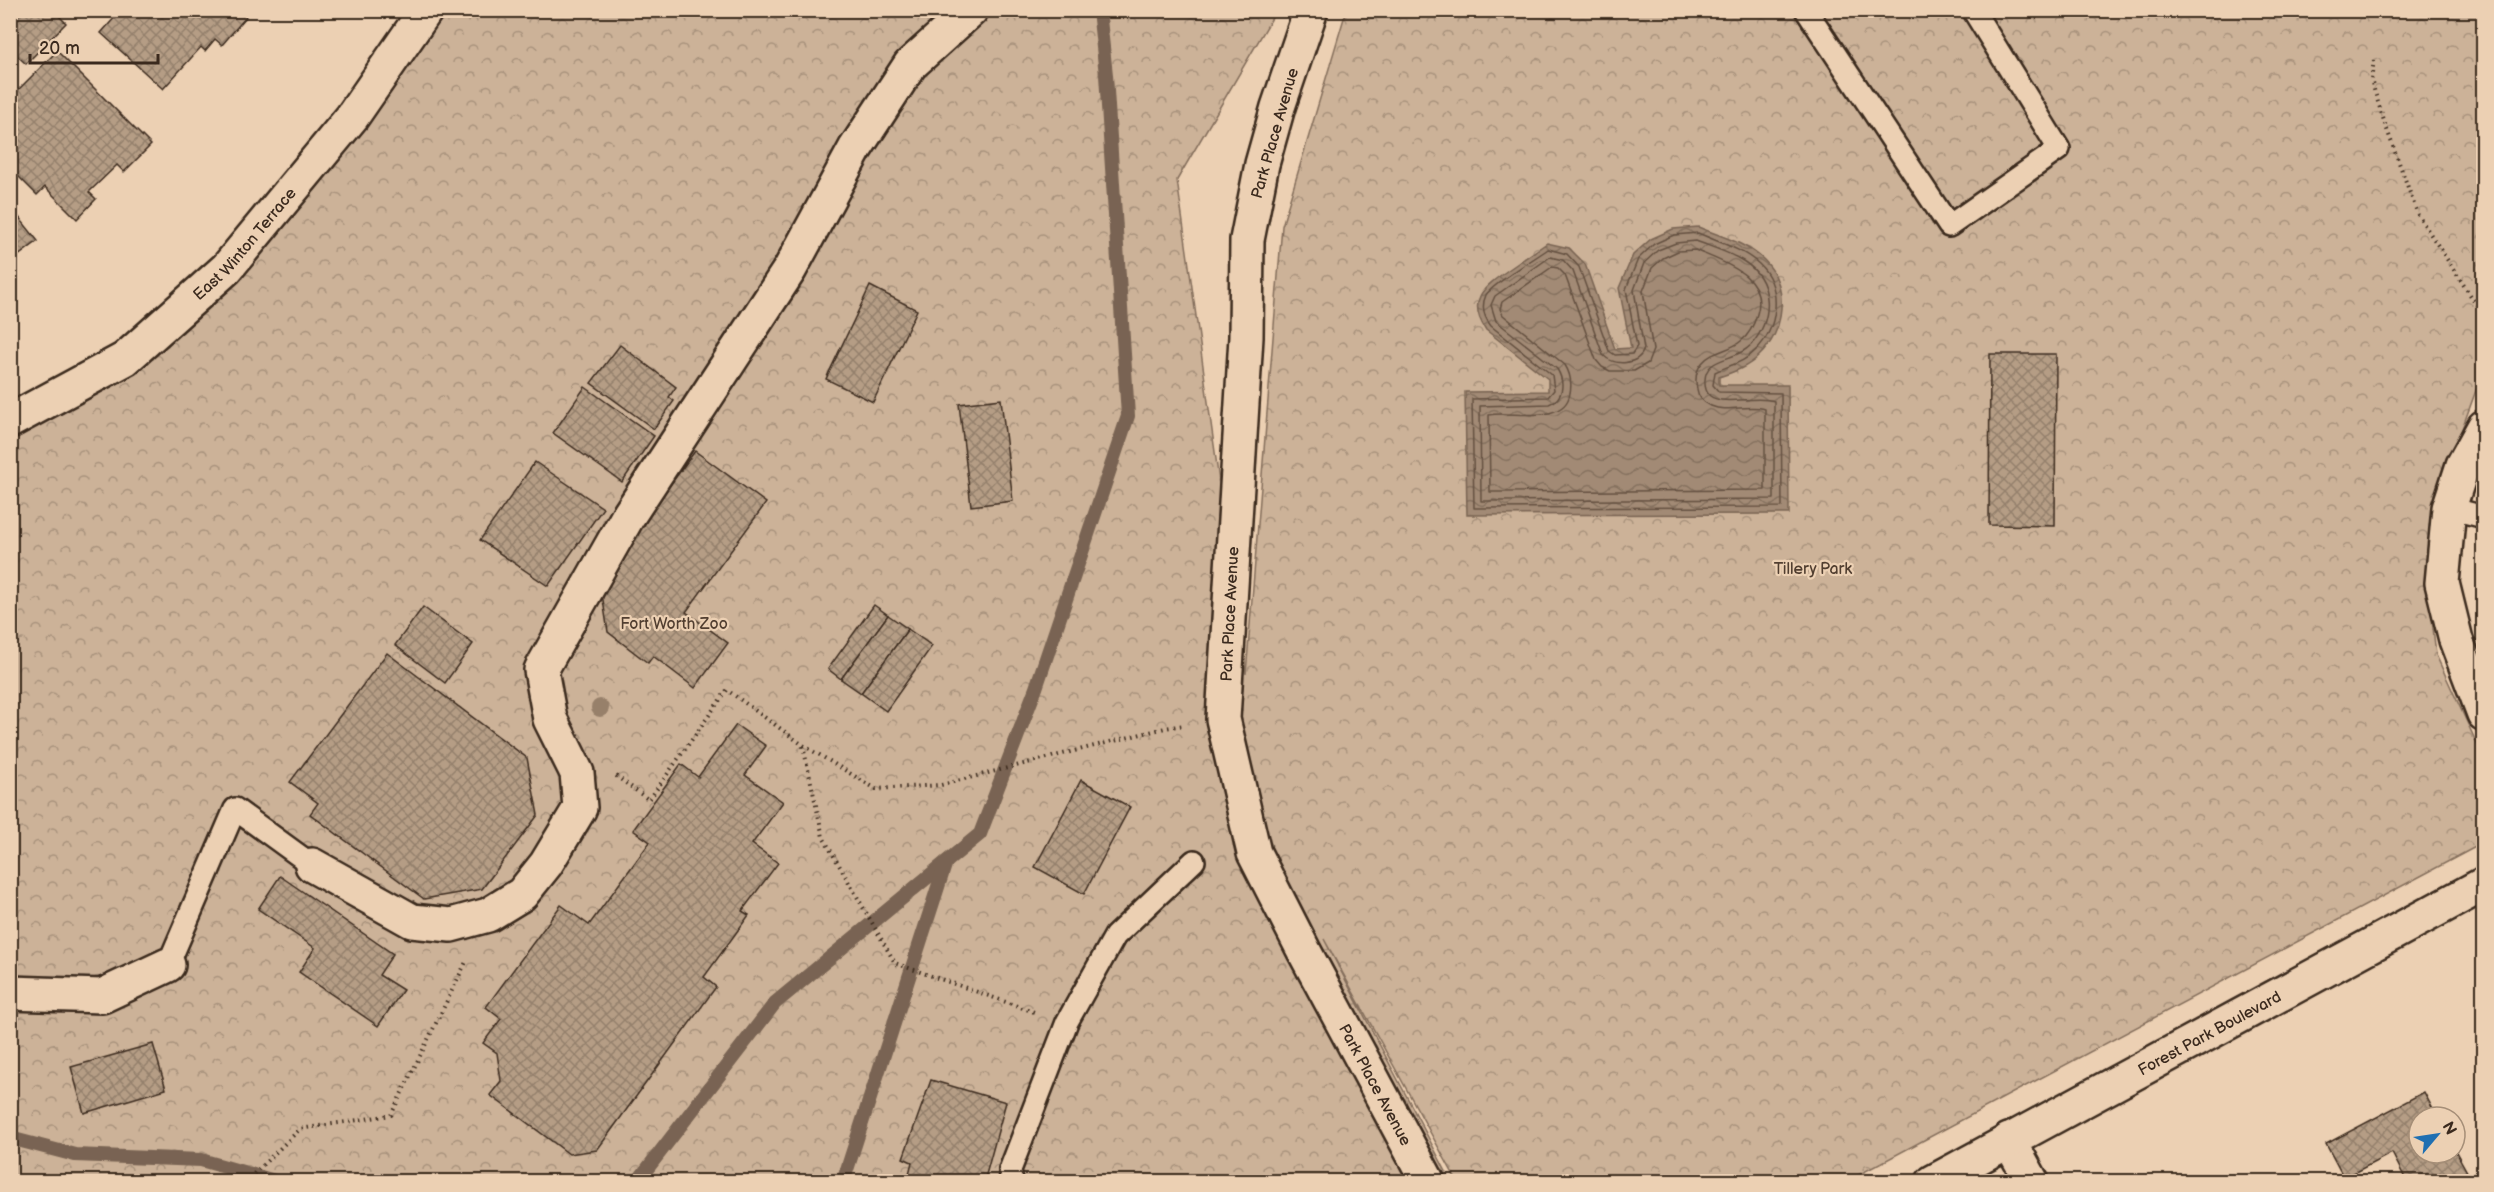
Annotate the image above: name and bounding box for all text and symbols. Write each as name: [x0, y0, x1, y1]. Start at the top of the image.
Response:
scale bar: [30, 27, 158, 65]
text: 20 m: [39, 38, 80, 59]
street label: Park Place Avenue: [1248, 65, 1303, 201]
street label: East Winton Terrace: [190, 184, 301, 305]
street label: Park Place Avenue: [1217, 546, 1244, 682]
park label: Tillery Park: [1774, 560, 1852, 579]
park label: Fort Worth Zoo: [620, 615, 728, 634]
street label: Forest Park Boulevard: [2135, 988, 2285, 1080]
street label: Park Place Avenue: [1334, 1021, 1415, 1150]
north arrow: [2407, 1105, 2467, 1165]
text: N: [2438, 1119, 2460, 1138]

